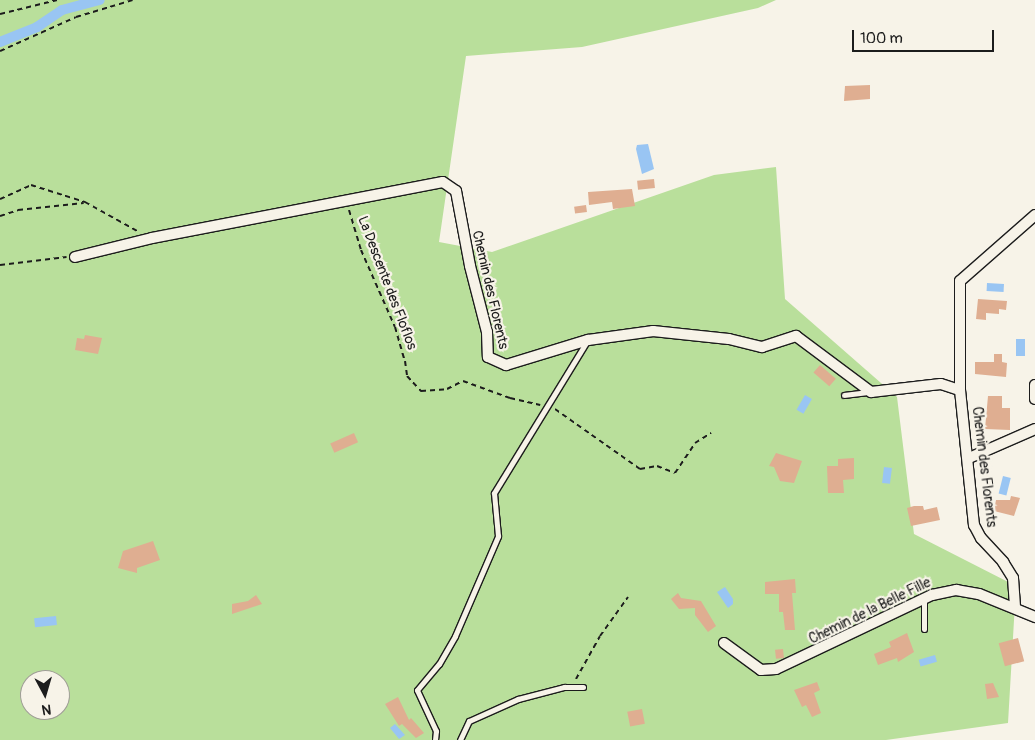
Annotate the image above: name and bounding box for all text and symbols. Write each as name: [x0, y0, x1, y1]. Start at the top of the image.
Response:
scale bar: [855, 20, 998, 52]
text: 100 m: [860, 29, 903, 48]
street label: La Descente des Floflos: [354, 214, 420, 352]
street label: Chemin des Florents: [468, 229, 512, 351]
street label: Chemin des Florents: [968, 406, 1000, 528]
street label: Chemin de la Belle Fille: [806, 574, 934, 648]
north arrow: [20, 670, 70, 720]
text: N: [41, 700, 52, 718]

